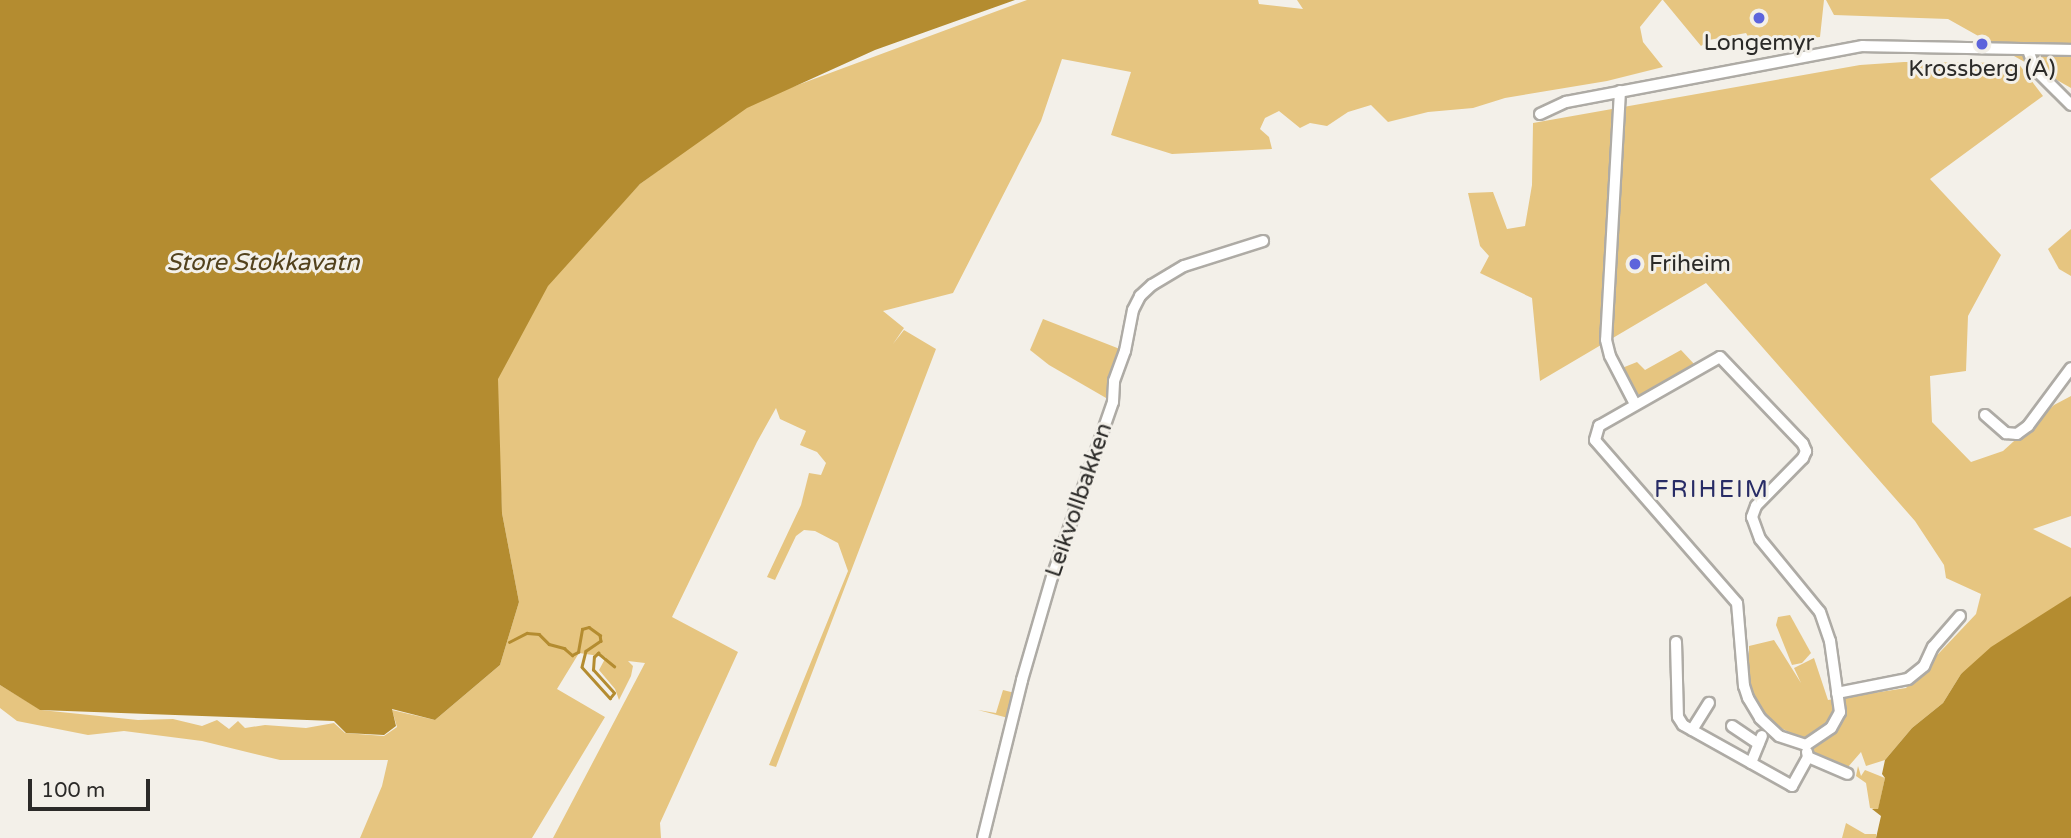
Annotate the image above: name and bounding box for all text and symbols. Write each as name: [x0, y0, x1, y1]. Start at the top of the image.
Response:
marker: Longemyr: [1751, 10, 1767, 26]
place label: Longemyr: [1704, 29, 1814, 57]
marker: Krossberg (A): [1974, 36, 1990, 52]
place label: Krossberg (A): [1908, 55, 2056, 83]
water label: Store Stokkavatn: [166, 249, 360, 277]
place label: Friheim: [1649, 250, 1731, 278]
marker: Friheim: [1627, 256, 1643, 272]
street label: Leikvollbakken: [1040, 419, 1118, 581]
district label: FRIHEIM: [1655, 476, 1769, 504]
scale bar: [32, 764, 154, 808]
text: 100 m: [41, 778, 105, 803]

